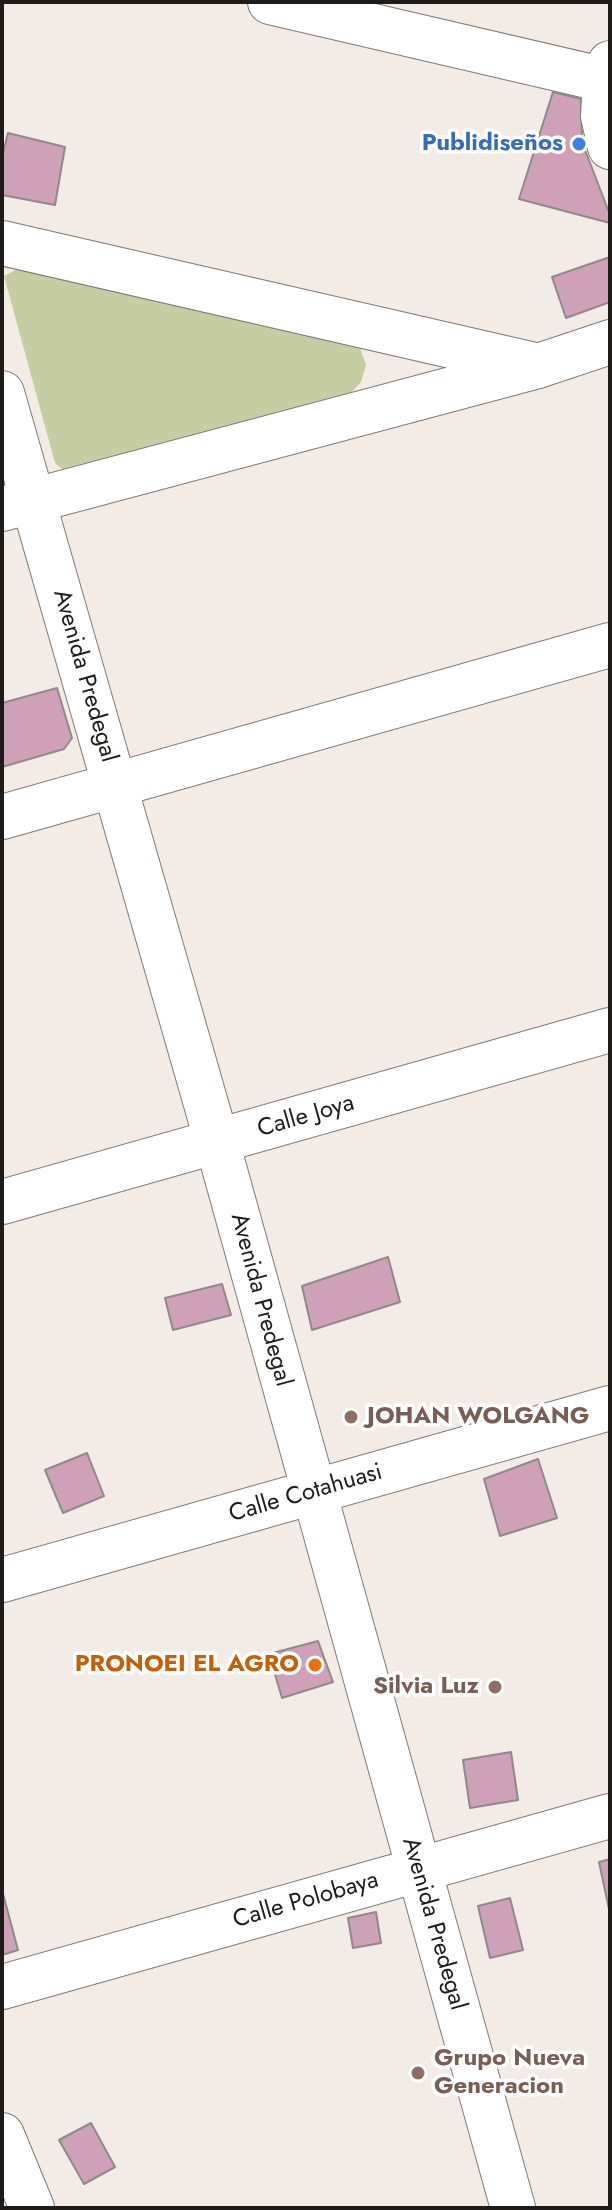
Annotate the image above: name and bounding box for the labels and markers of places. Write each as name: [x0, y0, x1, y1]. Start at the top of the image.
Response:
place label: Publidiseños: [422, 130, 563, 158]
marker: Publidiseños: [570, 135, 588, 153]
place label: JOHAN WOLGANG: [367, 1403, 589, 1431]
marker: JOHAN WOLGANG: [342, 1408, 360, 1426]
place label: PRONOEI EL AGRO: [75, 1651, 299, 1679]
marker: PRONOEI EL AGRO: [306, 1656, 324, 1674]
place label: Silvia Luz: [373, 1673, 479, 1701]
marker: Silvia Luz: [486, 1678, 504, 1696]
place label: Grupo Nueva Generacion: [434, 2045, 585, 2101]
marker: Grupo Nueva Generacion: [409, 2064, 427, 2082]

